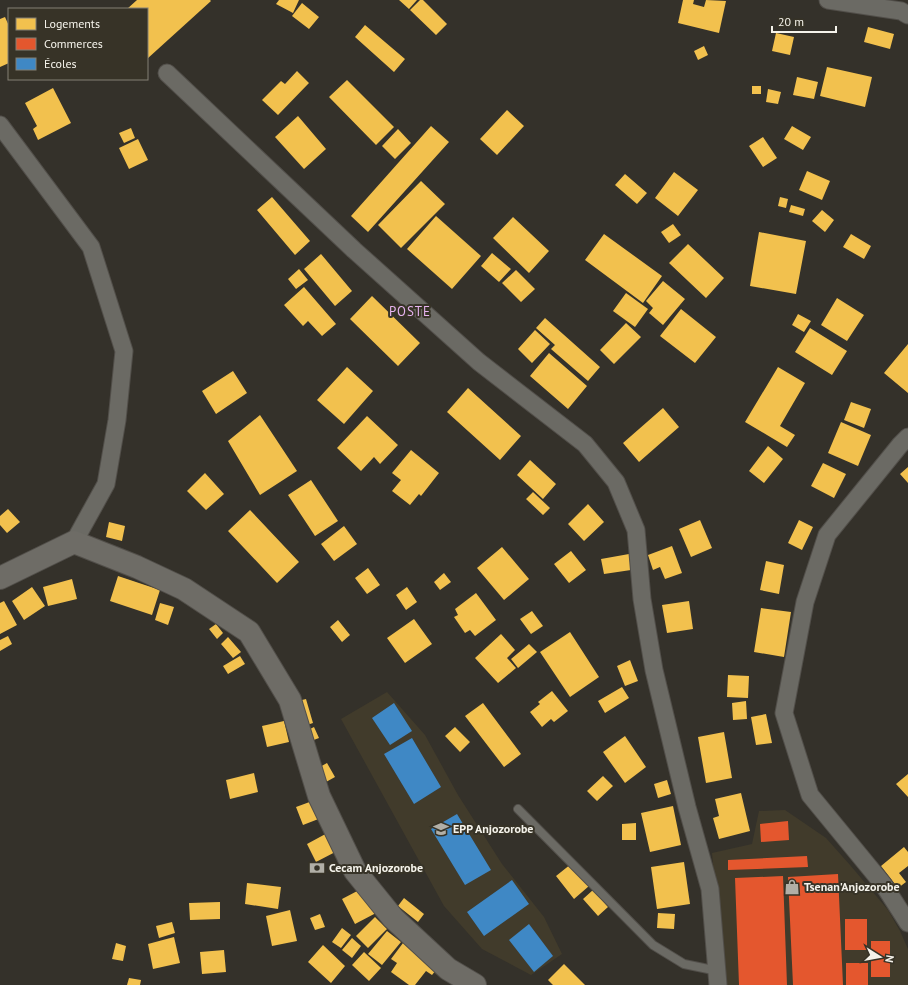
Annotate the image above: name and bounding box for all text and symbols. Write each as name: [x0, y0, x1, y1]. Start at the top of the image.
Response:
legend: [8, 8, 148, 80]
scale bar: [772, 8, 836, 34]
text: 20 m: [778, 14, 804, 29]
text: Logements: [44, 16, 100, 31]
text: Commerces: [44, 36, 103, 51]
text: Écoles: [44, 56, 77, 71]
district label: POSTE: [389, 303, 431, 320]
school or university icon: EPP Anjozorobe: [432, 820, 450, 838]
place label: EPP Anjozorobe: [453, 821, 533, 836]
bank icon: Cecam Anjozorobe: [308, 859, 326, 877]
place label: Cecam Anjozorobe: [329, 860, 423, 875]
shop icon: Tsenan'Anjozorobe: [783, 878, 801, 896]
place label: Tsenan'Anjozorobe: [804, 879, 900, 894]
north arrow: [860, 937, 900, 977]
text: N: [882, 954, 897, 964]

